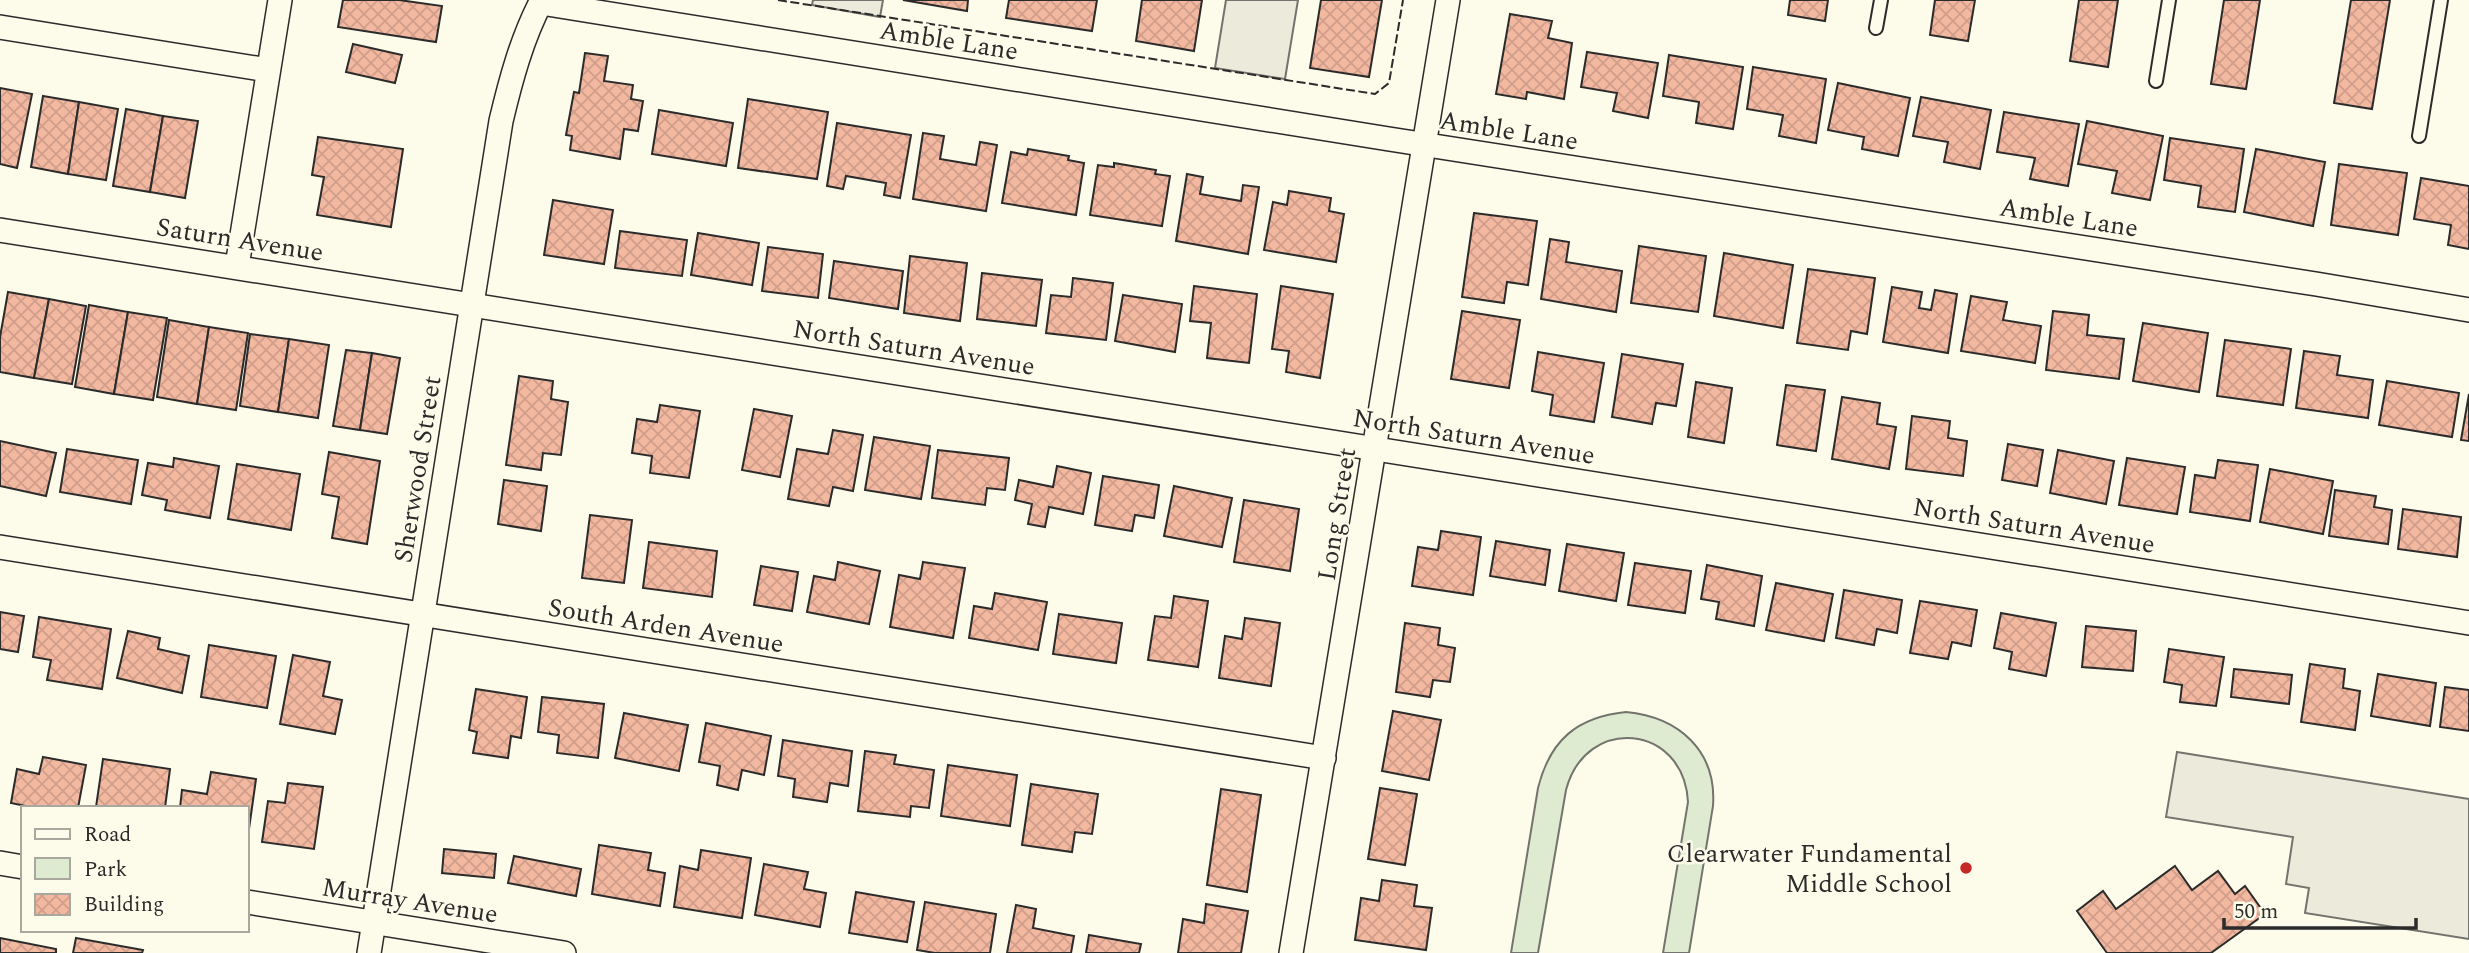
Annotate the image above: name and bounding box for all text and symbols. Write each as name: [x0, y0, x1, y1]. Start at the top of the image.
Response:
street label: Amble Lane: [877, 10, 1021, 72]
street label: Amble Lane: [1437, 100, 1581, 162]
street label: Amble Lane: [1997, 187, 2141, 249]
street label: Saturn Avenue: [153, 207, 326, 273]
street label: North Saturn Avenue: [790, 309, 1038, 387]
street label: Sherwood Street: [383, 373, 453, 566]
street label: North Saturn Avenue: [1350, 398, 1598, 476]
street label: Long Street: [1307, 445, 1367, 584]
street label: North Saturn Avenue: [1910, 487, 2158, 565]
street label: South Arden Avenue: [545, 588, 787, 664]
legend: [21, 806, 248, 932]
text: Road: [84, 819, 131, 851]
place label: Clearwater Fundamental Middle School: [1667, 834, 1952, 904]
text: Park: [84, 854, 128, 886]
marker: Clearwater Fundamental Middle School: [1958, 860, 1974, 876]
street label: Murray Avenue: [319, 867, 501, 935]
scale bar: [2224, 886, 2416, 930]
text: Building: [84, 889, 164, 921]
text: 50 m: [2234, 896, 2278, 928]

